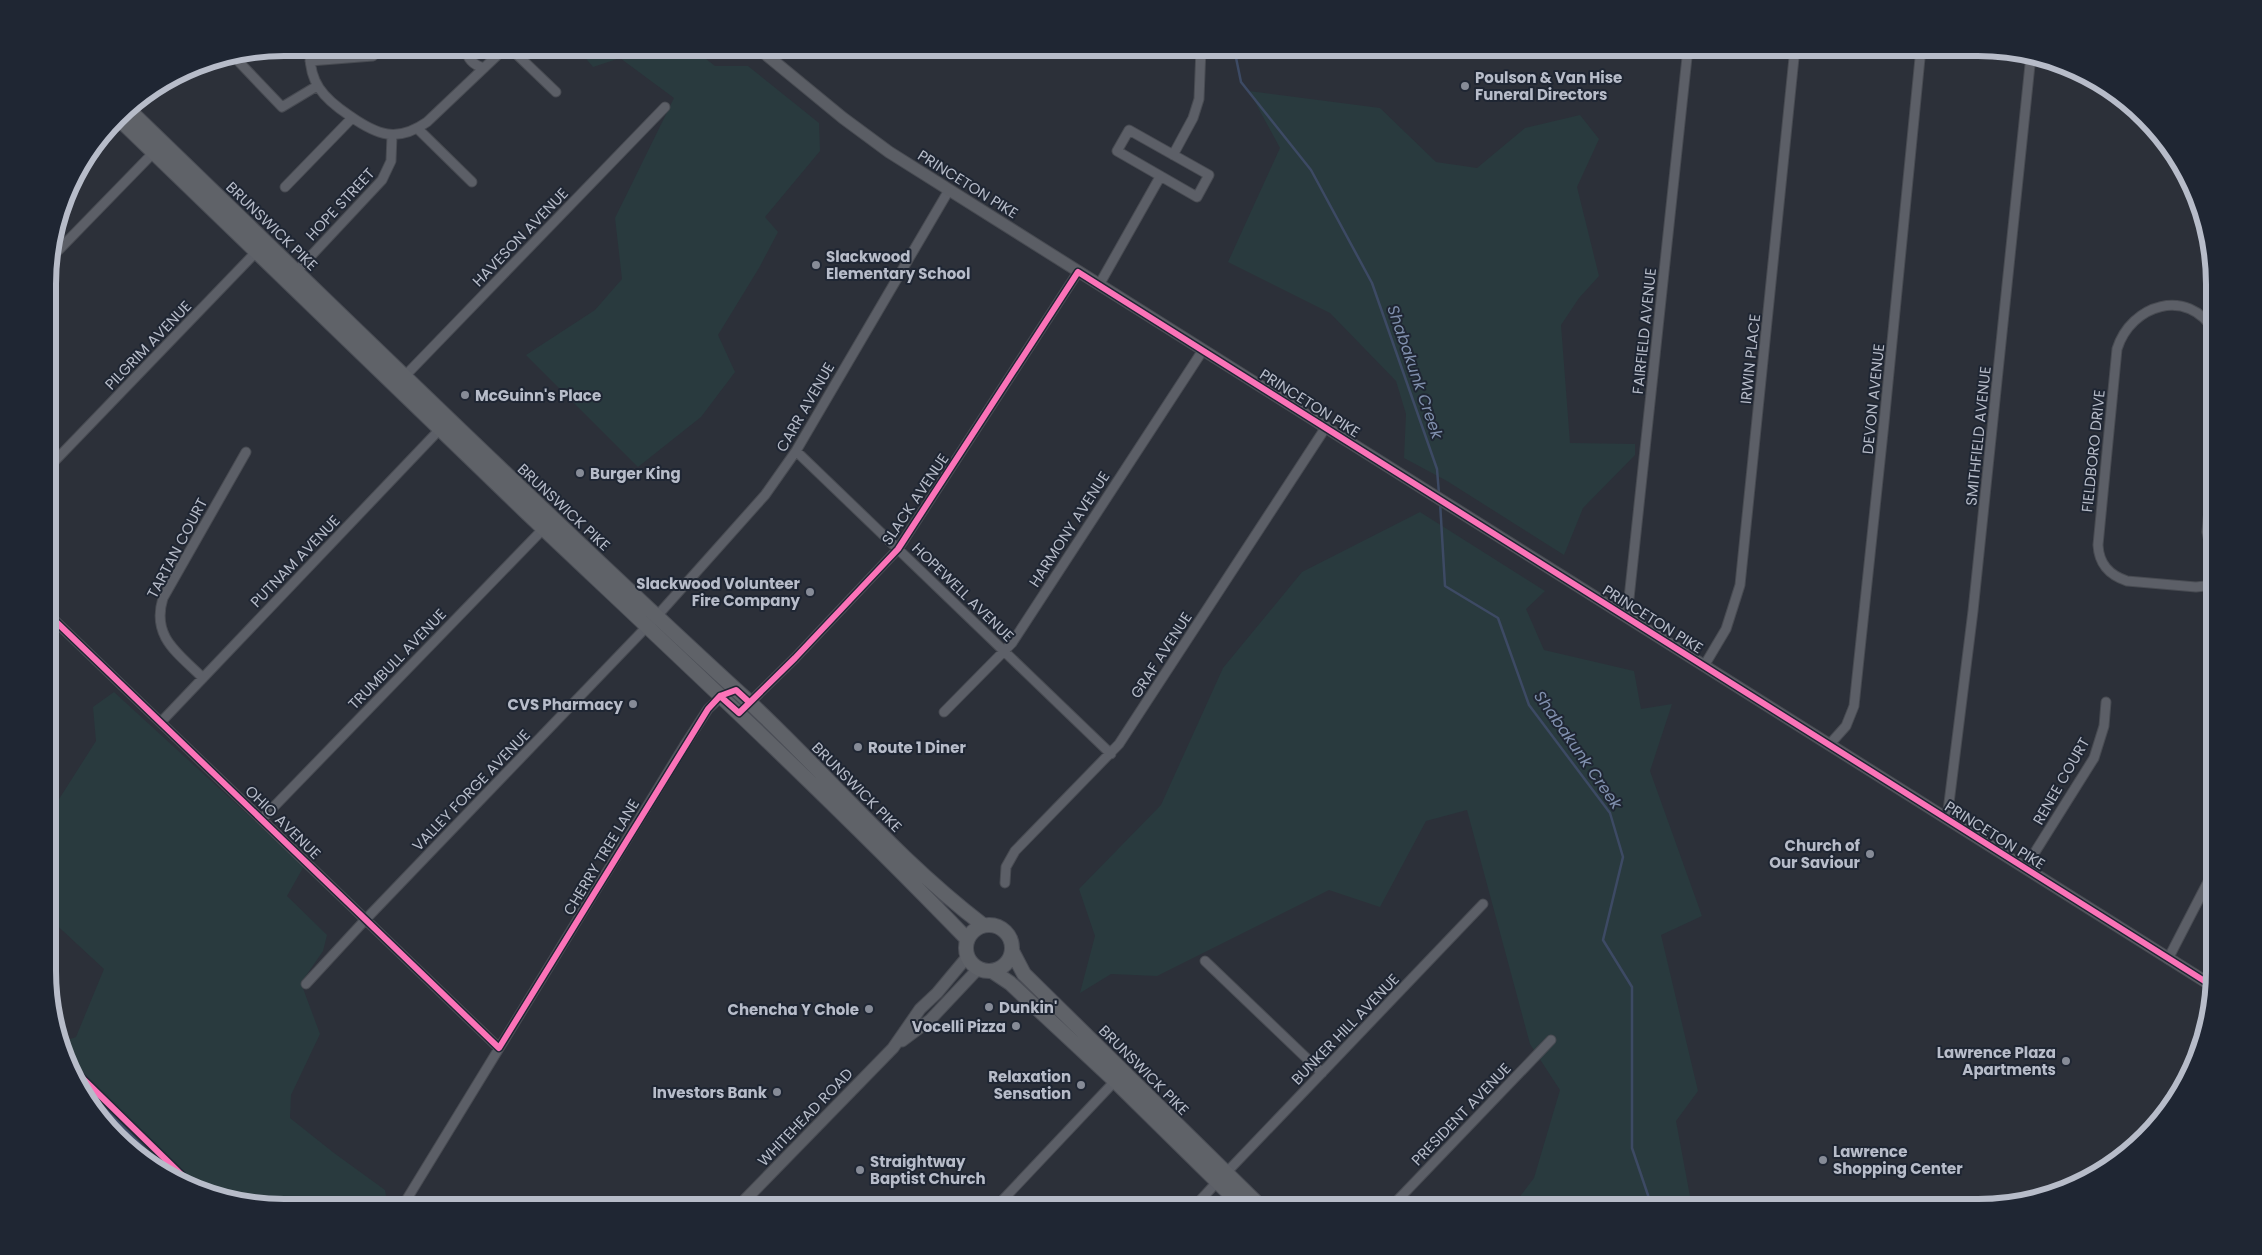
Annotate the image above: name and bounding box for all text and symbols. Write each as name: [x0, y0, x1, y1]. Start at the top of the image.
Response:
place label: Poulson & Van Hise Funeral Directors: [1475, 67, 1622, 105]
marker: Poulson & Van Hise Funeral Directors: [1459, 80, 1471, 92]
street label: PRINCETON PIKE: [914, 145, 1022, 223]
street label: HOPE STREET: [301, 163, 379, 245]
street label: BRUNSWICK PIKE: [222, 177, 322, 275]
street label: HAVESON AVENUE: [467, 183, 573, 291]
place label: Slackwood Elementary School: [826, 246, 970, 284]
marker: Slackwood Elementary School: [810, 259, 822, 271]
street label: FAIRFIELD AVENUE: [1627, 267, 1661, 395]
street label: PILGRIM AVENUE: [100, 296, 196, 394]
water label: Shabakunk Creek: [1381, 302, 1449, 443]
street label: IRWIN PLACE: [1735, 313, 1765, 405]
street label: DEVON AVENUE: [1857, 343, 1889, 455]
street label: CARR AVENUE: [771, 358, 839, 456]
street label: PRINCETON PIKE: [1256, 364, 1364, 442]
street label: SMITHFIELD AVENUE: [1960, 365, 1996, 507]
place label: McGuinn's Place: [475, 385, 601, 406]
marker: McGuinn's Place: [459, 389, 471, 401]
street label: FIELDBORO DRIVE: [2076, 389, 2110, 513]
street label: SLACK AVENUE: [877, 449, 953, 549]
street label: BRUNSWICK PIKE: [513, 458, 615, 556]
place label: Burger King: [590, 463, 681, 484]
marker: Burger King: [574, 467, 586, 479]
street label: HARMONY AVENUE: [1024, 467, 1114, 591]
street label: TARTAN COURT: [142, 494, 212, 602]
street label: PUTNAM AVENUE: [245, 510, 345, 612]
street label: HOPEWELL AVENUE: [907, 538, 1019, 646]
place label: Slackwood Volunteer Fire Company: [636, 573, 801, 611]
street label: PRINCETON PIKE: [1599, 580, 1707, 658]
marker: Slackwood Volunteer Fire Company: [804, 586, 816, 598]
street label: TRUMBULL AVENUE: [343, 604, 451, 714]
street label: GRAF AVENUE: [1125, 608, 1197, 702]
water label: Shabakunk Creek: [1528, 686, 1628, 815]
place label: CVS Pharmacy: [508, 694, 624, 715]
marker: CVS Pharmacy: [627, 698, 639, 710]
street label: VALLEY FORGE AVENUE: [407, 725, 535, 855]
street label: RENEE COURT: [2028, 734, 2094, 828]
street label: BRUNSWICK PIKE: [807, 737, 907, 837]
place label: Route 1 Diner: [868, 737, 966, 758]
marker: Route 1 Diner: [852, 741, 864, 753]
street label: OHIO AVENUE: [240, 780, 326, 864]
street label: CHERRY TREE LANE: [558, 795, 644, 919]
street label: PRINCETON PIKE: [1941, 796, 2049, 874]
place label: Church of Our Saviour: [1769, 835, 1861, 873]
marker: Church of Our Saviour: [1864, 848, 1876, 860]
street label: BUNKER HILL AVENUE: [1286, 969, 1404, 1089]
place label: Dunkin': [999, 997, 1057, 1018]
place label: Chencha Y Chole: [728, 999, 859, 1020]
marker: Dunkin': [983, 1001, 995, 1013]
marker: Chencha Y Chole: [863, 1003, 875, 1015]
place label: Vocelli Pizza: [912, 1016, 1006, 1037]
marker: Vocelli Pizza: [1010, 1020, 1022, 1032]
street label: BRUNSWICK PIKE: [1094, 1020, 1194, 1120]
place label: Lawrence Plaza Apartments: [1937, 1042, 2056, 1080]
marker: Lawrence Plaza Apartments: [2060, 1055, 2072, 1067]
street label: PRESIDENT AVENUE: [1406, 1058, 1516, 1170]
street label: WHITEHEAD ROAD: [753, 1063, 857, 1171]
place label: Relaxation Sensation: [988, 1066, 1071, 1104]
marker: Relaxation Sensation: [1075, 1079, 1087, 1091]
place label: Investors Bank: [652, 1082, 768, 1103]
marker: Investors Bank: [771, 1086, 783, 1098]
place label: Lawrence Shopping Center: [1833, 1141, 1963, 1179]
place label: Straightway Baptist Church: [870, 1151, 986, 1189]
marker: Lawrence Shopping Center: [1817, 1154, 1829, 1166]
marker: Straightway Baptist Church: [854, 1164, 866, 1176]

